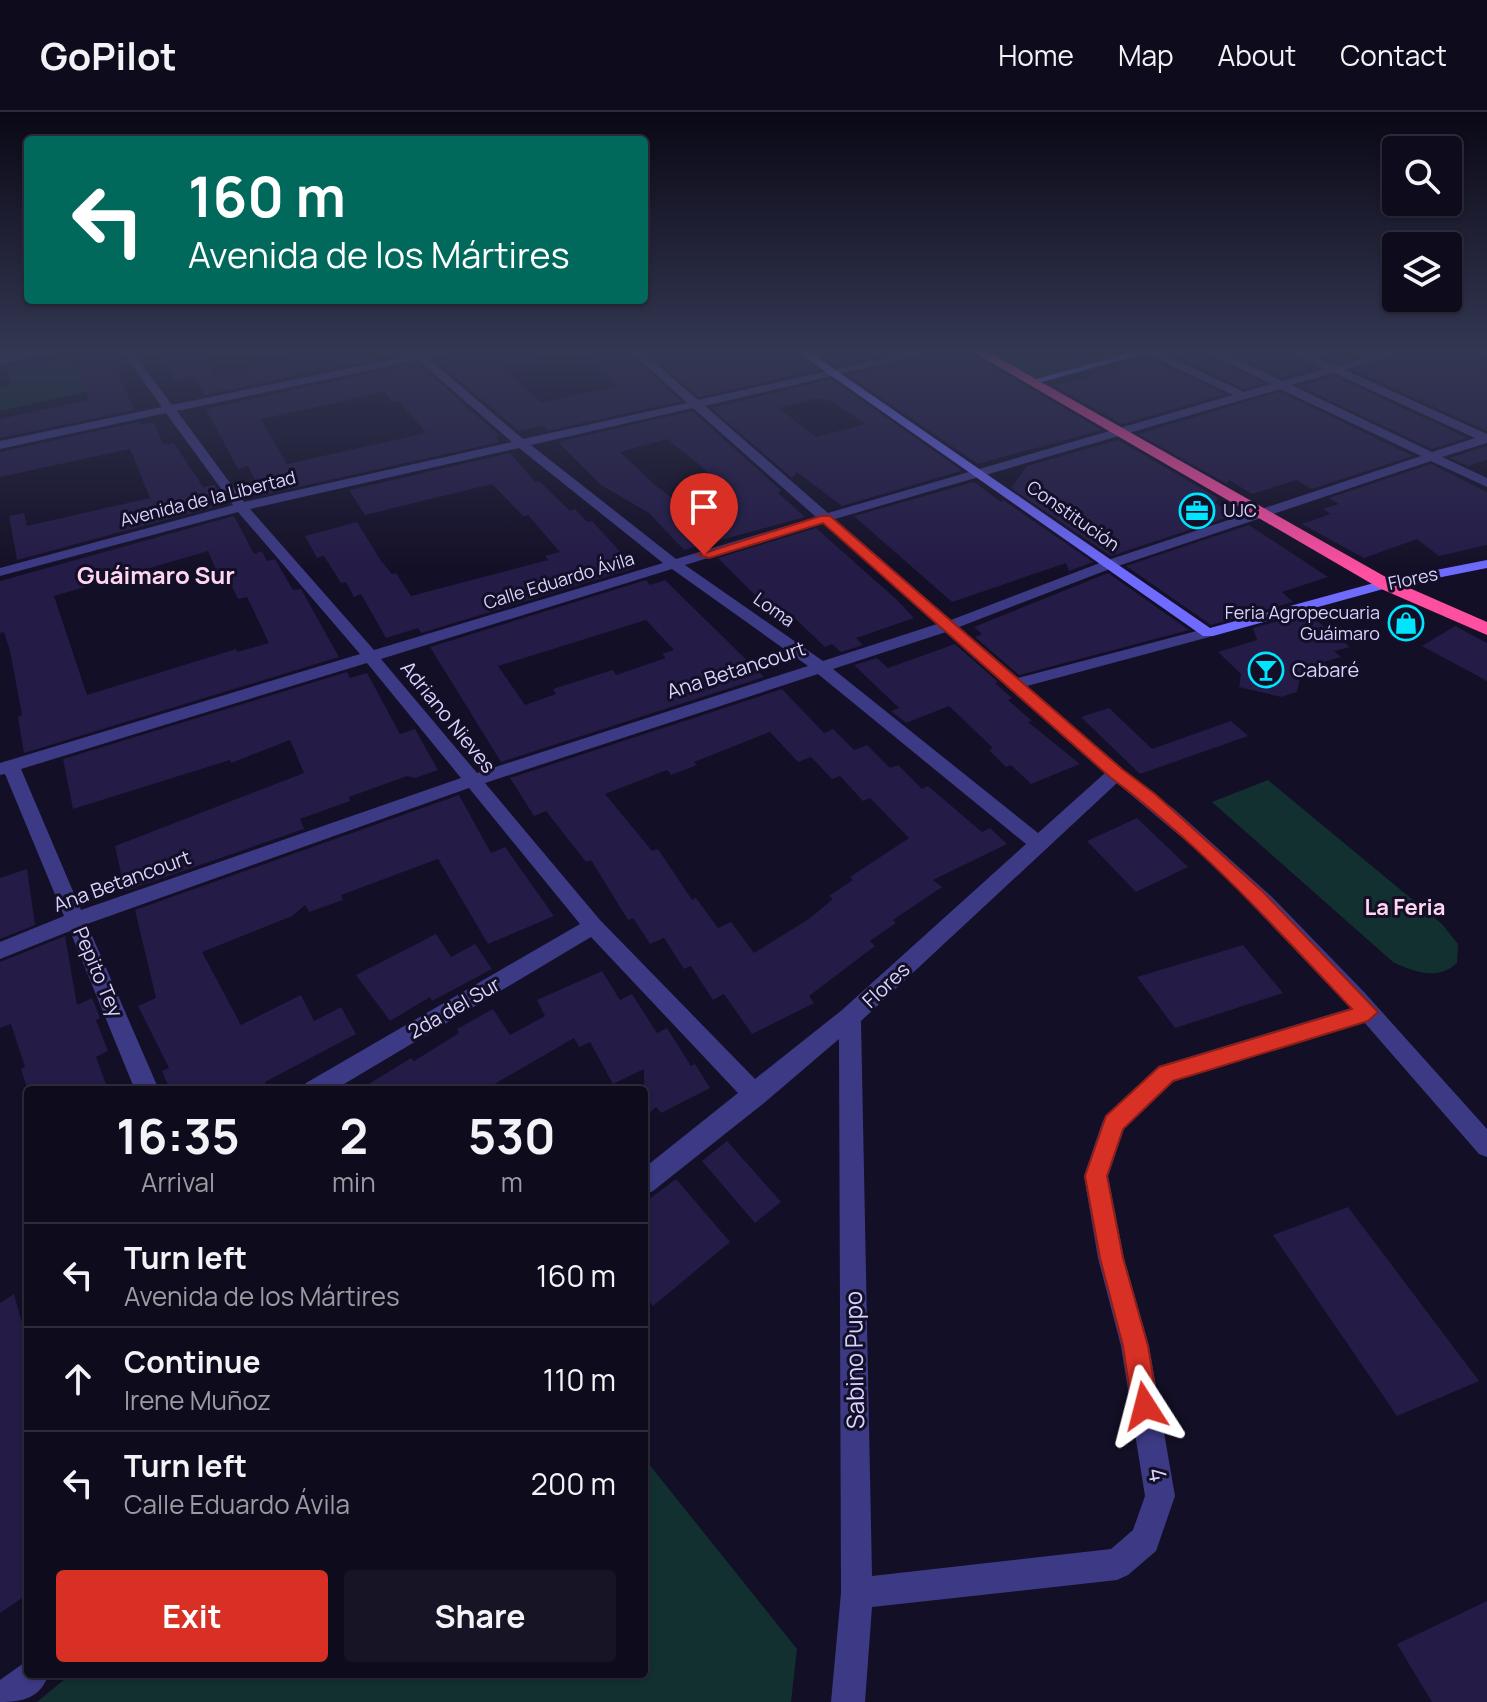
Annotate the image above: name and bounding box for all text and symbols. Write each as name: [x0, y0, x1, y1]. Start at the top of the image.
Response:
text: GoPilot: [40, 29, 177, 81]
text: Home: [998, 36, 1074, 74]
text: Map: [1118, 36, 1174, 74]
text: About: [1218, 36, 1296, 74]
text: Contact: [1340, 36, 1447, 74]
map controls: [1382, 136, 1462, 312]
button: search: [1382, 136, 1462, 216]
text: 160 m: [188, 157, 346, 234]
icon: left: [56, 168, 160, 272]
text: Avenida de los Mártires: [188, 230, 570, 279]
button: layers: [1382, 232, 1462, 312]
street label: Avenida de la Libertad: [117, 465, 298, 531]
pin: [670, 473, 738, 555]
street label: Constitución: [1022, 474, 1125, 556]
icon: arrive: [682, 485, 726, 529]
office icon: UJC: [1178, 492, 1216, 530]
place label: UJC: [1223, 498, 1257, 522]
street label: Calle Eduardo Ávila: [480, 546, 637, 614]
district label: Guáimaro Sur: [77, 558, 235, 591]
street label: Flores: [1386, 561, 1440, 595]
street label: Loma: [749, 586, 800, 632]
place label: Feria Agropecuaria Guáimaro: [1225, 600, 1380, 645]
shop icon: Feria Agropecuaria Guáimaro: [1387, 604, 1425, 642]
street label: Ana Betancourt: [663, 634, 809, 705]
bar icon: Cabaré: [1247, 651, 1285, 689]
street label: Adriano Nieves: [395, 655, 502, 778]
place label: Cabaré: [1292, 656, 1359, 683]
street label: Ana Betancourt: [49, 843, 194, 918]
district label: La Feria: [1365, 892, 1445, 922]
street label: Pepito Tey: [67, 922, 130, 1022]
street label: Flores: [856, 956, 915, 1014]
street label: 2da del Sur: [403, 970, 505, 1045]
text: 16:35: [116, 1103, 240, 1168]
text: 2: [340, 1103, 368, 1168]
text: 530: [468, 1103, 556, 1168]
text: Arrival: [141, 1164, 215, 1200]
text: min: [332, 1164, 376, 1200]
text: m: [501, 1164, 523, 1200]
text: Turn left: [124, 1237, 247, 1278]
icon: left: [56, 1253, 100, 1297]
text: 160 m: [536, 1255, 616, 1296]
text: Avenida de los Mártires: [124, 1278, 400, 1314]
street label: Sabino Pupo: [836, 1291, 871, 1429]
text: Continue: [124, 1341, 260, 1382]
icon: ahead: [56, 1357, 100, 1401]
text: 110 m: [543, 1359, 616, 1400]
position arrow: [1103, 1364, 1187, 1448]
text: Irene Muñoz: [124, 1382, 271, 1418]
text: Turn left: [124, 1445, 247, 1486]
icon: left: [56, 1461, 100, 1505]
text: 200 m: [531, 1463, 616, 1504]
street label: 4: [1141, 1465, 1176, 1484]
text: Calle Eduardo Ávila: [124, 1486, 350, 1522]
button: Exit: [56, 1570, 328, 1662]
button: Share: [344, 1570, 616, 1662]

